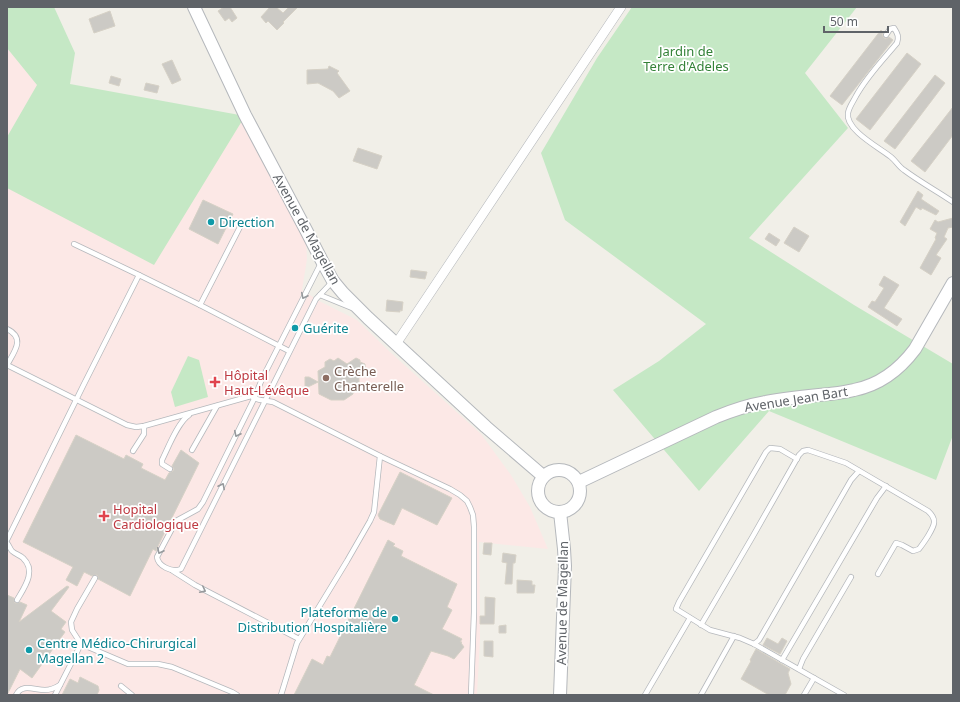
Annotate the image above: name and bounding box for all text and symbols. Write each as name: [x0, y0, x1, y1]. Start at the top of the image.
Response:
scale bar: [824, 8, 888, 34]
text: 50 m: [830, 13, 858, 30]
park label: Jardin de Terre d'Adeles: [643, 42, 729, 75]
street label: Avenue de Magellan: [269, 170, 345, 288]
place label: Direction: [219, 213, 274, 231]
marker: Direction: [206, 217, 216, 227]
one-way arrow: [301, 292, 309, 299]
place label: Guérite: [303, 319, 349, 337]
marker: Guérite: [290, 323, 300, 333]
place label: Crèche Chanterelle: [334, 362, 404, 395]
place label: Hôpital Haut-Lévêque: [224, 366, 309, 399]
marker: Crèche Chanterelle: [321, 373, 331, 383]
marker: Hôpital Haut-Lévêque: [209, 376, 221, 388]
street label: Avenue Jean Bart: [743, 382, 849, 416]
one-way arrow: [234, 429, 241, 437]
one-way arrow: [217, 483, 225, 490]
place label: Hopital Cardiologique: [113, 500, 199, 533]
marker: Hopital Cardiologique: [98, 510, 110, 522]
street label: Avenue de Magellan: [552, 541, 572, 665]
one-way arrow: [157, 547, 165, 554]
one-way arrow: [199, 585, 206, 592]
place label: Plateforme de Distribution Hospitalière: [238, 603, 387, 636]
marker: Plateforme de Distribution Hospitalière: [390, 614, 400, 624]
place label: Centre Médico-Chirurgical Magellan 2: [37, 634, 196, 667]
marker: Centre Médico-Chirurgical Magellan 2: [24, 645, 34, 655]

